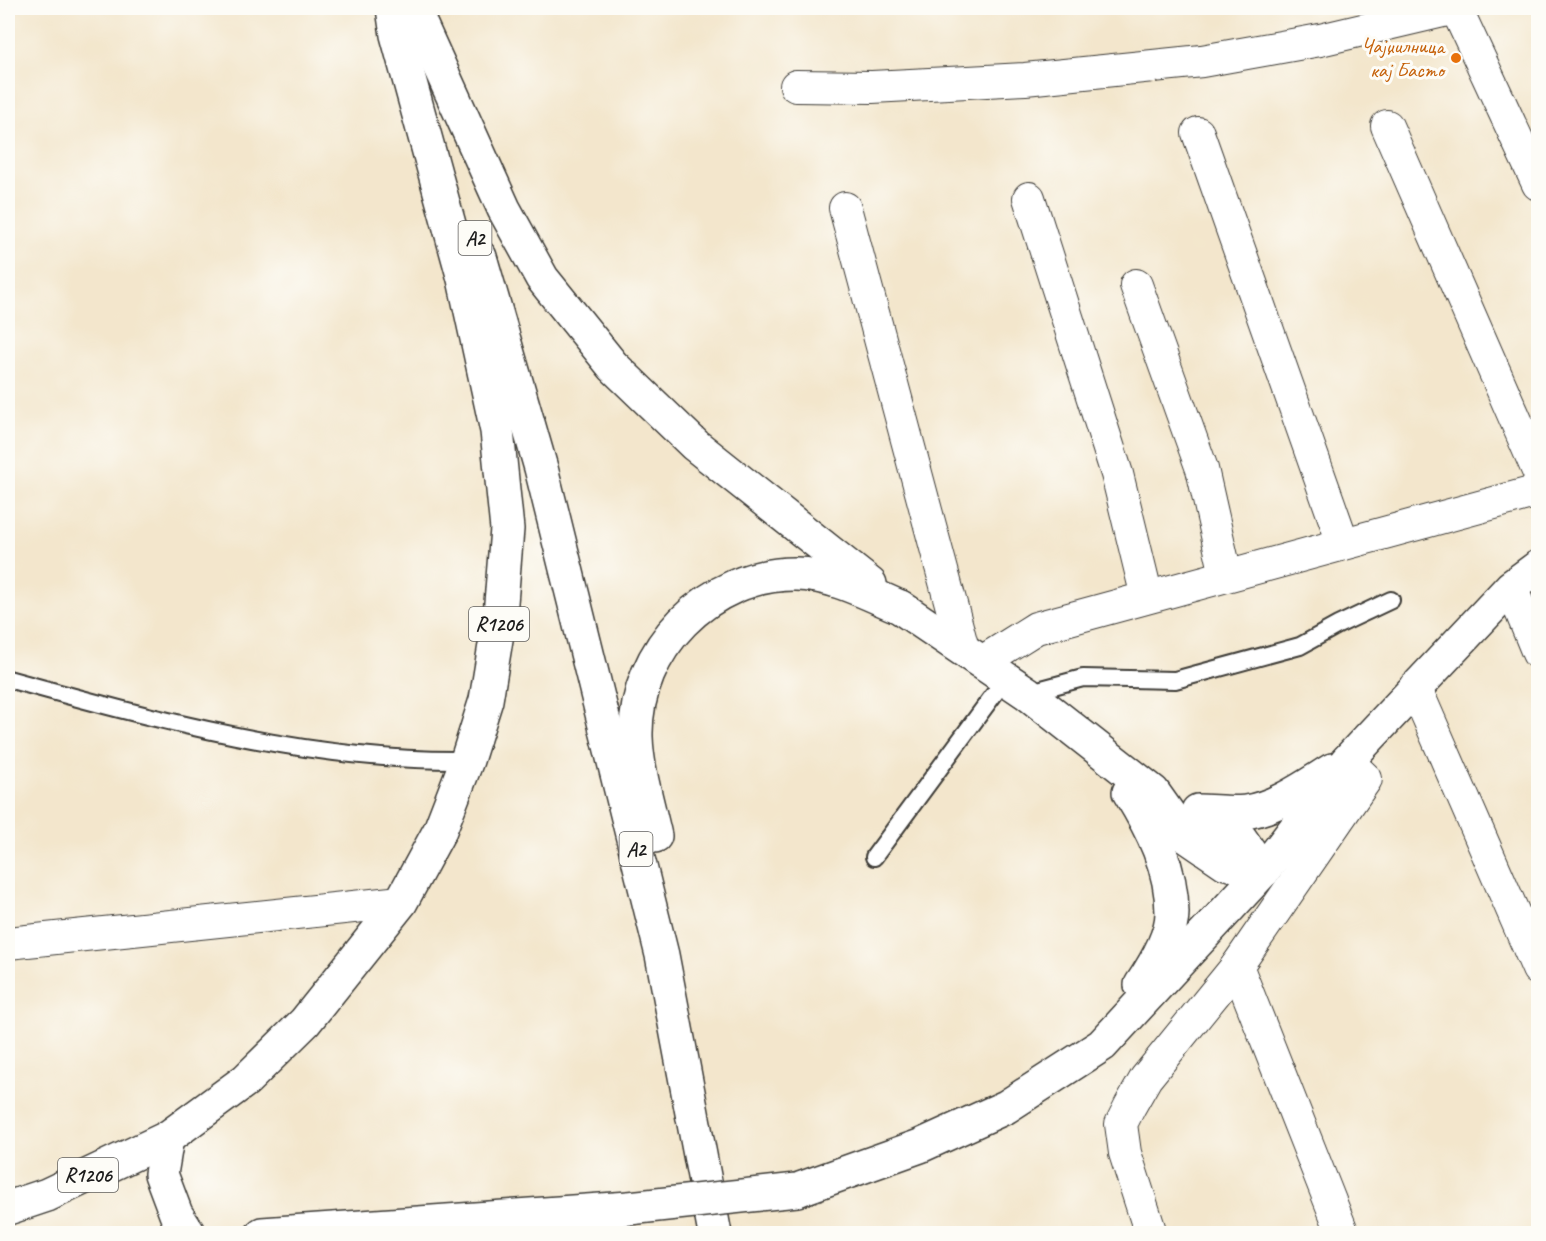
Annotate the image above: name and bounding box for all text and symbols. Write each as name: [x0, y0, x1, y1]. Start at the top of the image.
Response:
place label: Чајџилница кај Басто: [1361, 33, 1447, 83]
marker: Чајџилница кај Басто: [1449, 51, 1463, 65]
road number: A2: [458, 221, 492, 255]
road number: R1206: [469, 607, 529, 641]
road number: A2: [620, 832, 652, 866]
road number: R1206: [58, 1158, 118, 1192]

